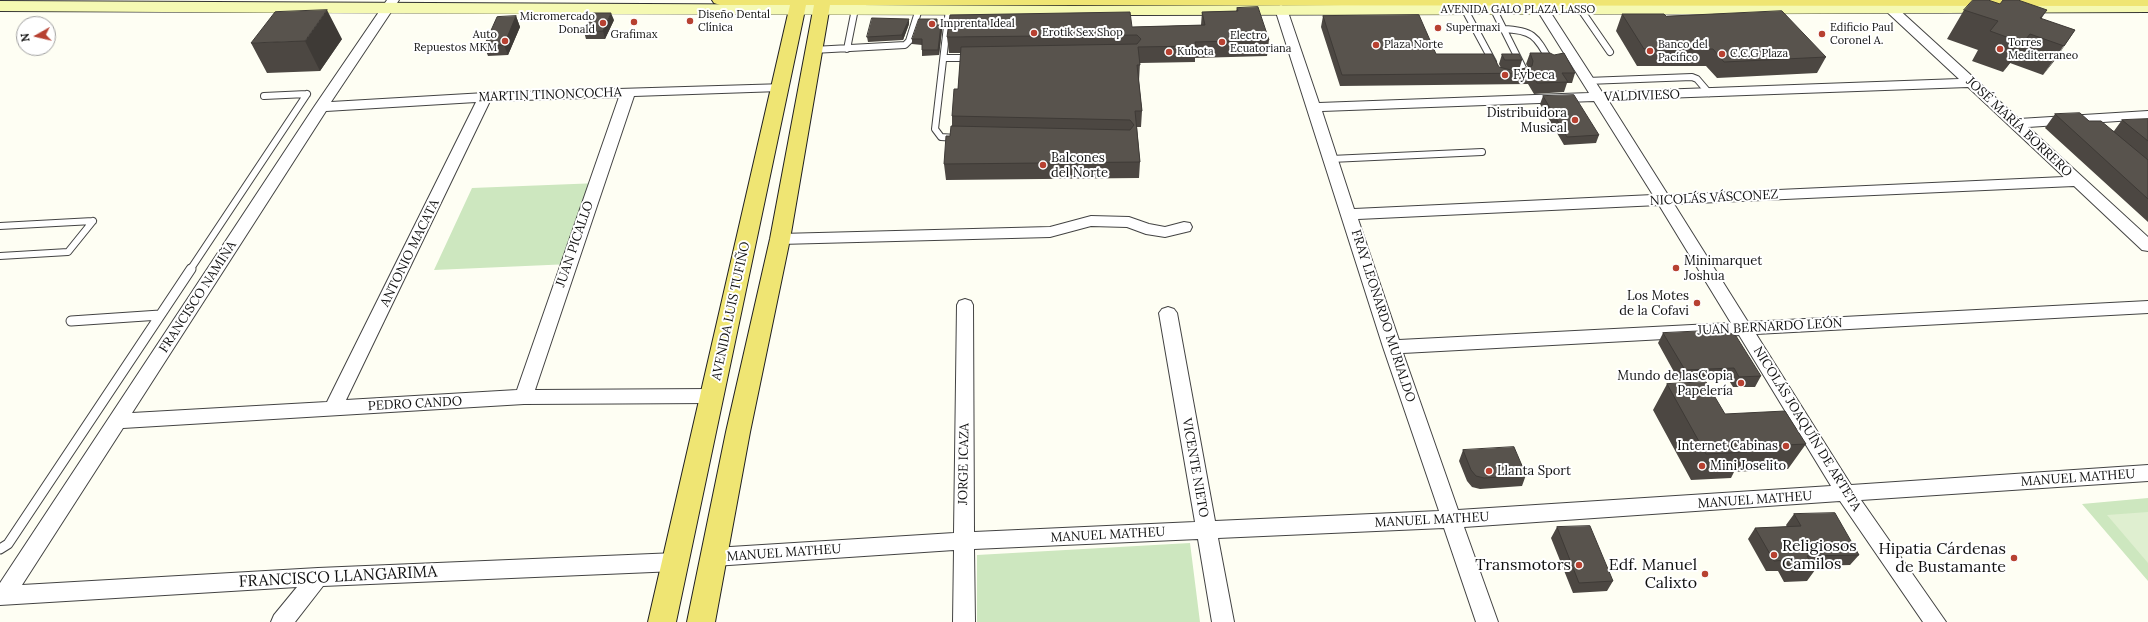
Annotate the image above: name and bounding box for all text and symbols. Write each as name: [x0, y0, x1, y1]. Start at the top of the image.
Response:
street label: AVENIDA GALO PLAZA LASSO: [1441, 3, 1595, 17]
place label: Diseño Dental Clínica: [698, 8, 770, 34]
place label: Micromercado Donald: [520, 10, 595, 36]
north arrow: [16, 16, 56, 56]
marker: Diseño Dental Clínica: [685, 16, 695, 26]
marker: Grafimax: [629, 17, 639, 27]
place label: Imprenta Ideal: [940, 17, 1015, 31]
marker: Micromercado Donald: [598, 18, 608, 28]
marker: Imprenta Ideal: [927, 19, 937, 29]
place label: Supermaxi: [1446, 21, 1500, 35]
place label: Edificio Paul Coronel A.: [1830, 21, 1893, 47]
marker: Supermaxi: [1433, 23, 1443, 33]
place label: Erotik Sex Shop: [1042, 26, 1123, 40]
place label: Auto Repuestos MKM: [414, 28, 497, 54]
place label: Grafimax: [611, 28, 657, 42]
marker: Erotik Sex Shop: [1029, 28, 1039, 38]
place label: Electro Ecuatoriana: [1230, 29, 1291, 55]
marker: Edificio Paul Coronel A.: [1817, 29, 1827, 39]
text: N: [18, 32, 33, 43]
marker: Auto Repuestos MKM: [500, 36, 510, 46]
place label: Torres Mediterraneo: [2008, 36, 2078, 62]
marker: Electro Ecuatoriana: [1217, 37, 1227, 47]
place label: Plaza Norte: [1384, 38, 1443, 52]
place label: Banco del Pacífico: [1658, 38, 1708, 64]
marker: Plaza Norte: [1371, 40, 1381, 50]
marker: Torres Mediterraneo: [1995, 44, 2005, 54]
place label: Kubota: [1177, 45, 1214, 59]
marker: Banco del Pacífico: [1645, 46, 1655, 56]
marker: Kubota: [1164, 47, 1174, 57]
place label: C.C.G Plaza: [1730, 47, 1788, 61]
marker: C.C.G Plaza: [1717, 49, 1727, 59]
place label: Fybeca: [1513, 67, 1555, 83]
marker: Fybeca: [1500, 70, 1510, 80]
street label: JOSÉ MARÍA BORRERO: [1963, 74, 2075, 180]
street label: MARTIN TINONCOCHA: [478, 85, 622, 105]
street label: VALDIVIESO: [1604, 87, 1680, 105]
place label: Distribuidora Musical: [1487, 105, 1567, 136]
marker: Distribuidora Musical: [1570, 115, 1580, 125]
place label: Balcones del Norte: [1051, 150, 1108, 181]
marker: Balcones del Norte: [1038, 160, 1048, 170]
street label: NICOLÁS VÁSCONEZ: [1649, 187, 1779, 209]
street label: ANTONIO MACATA: [377, 197, 443, 309]
street label: JUAN PICALLO: [553, 199, 597, 289]
street label: FRAY LEONARDO MURIALDO: [1348, 228, 1418, 404]
street label: FRANCISCO NAMIÑA: [156, 238, 240, 356]
street label: AVENIDA LUIS TUFIÑO: [709, 240, 753, 382]
place label: Minimarquet Joshua: [1684, 253, 1762, 284]
marker: Minimarquet Joshua: [1671, 263, 1681, 273]
place label: Los Motes de la Cofavi: [1619, 288, 1689, 319]
marker: Los Motes de la Cofavi: [1692, 298, 1702, 308]
street label: JUAN BERNARDO LEÓN: [1697, 315, 1843, 339]
street label: NICOLÁS JOAQUÍN DE ARTETA: [1750, 344, 1864, 514]
place label: Mundo de lasCopia Papelería: [1617, 368, 1733, 399]
marker: Mundo de lasCopia Papelería: [1736, 378, 1746, 388]
street label: PEDRO CANDO: [367, 394, 463, 414]
street label: VICENTE NIETO: [1179, 417, 1211, 519]
street label: JORGE ICAZA: [955, 423, 973, 505]
place label: Internet Cabinas: [1677, 438, 1778, 454]
marker: Internet Cabinas: [1781, 441, 1791, 451]
place label: Mini Joselito: [1710, 458, 1786, 474]
marker: Mini Joselito: [1697, 461, 1707, 471]
place label: Llanta Sport: [1497, 463, 1571, 479]
marker: Llanta Sport: [1484, 466, 1494, 476]
street label: MANUEL MATHEU: [2020, 466, 2136, 490]
street label: MANUEL MATHEU: [1697, 488, 1813, 512]
street label: MANUEL MATHEU: [1374, 509, 1490, 531]
street label: MANUEL MATHEU: [1050, 524, 1166, 546]
place label: Religiosos Camilos: [1782, 536, 1857, 574]
place label: Hipatia Cárdenas de Bustamante: [1878, 539, 2006, 577]
street label: MANUEL MATHEU: [726, 541, 842, 565]
marker: Religiosos Camilos: [1769, 550, 1779, 560]
marker: Hipatia Cárdenas de Bustamante: [2009, 553, 2019, 563]
place label: Transmotors: [1475, 555, 1571, 575]
place label: Edf. Manuel Calixto: [1609, 555, 1697, 593]
marker: Transmotors: [1574, 560, 1584, 570]
street label: FRANCISCO LLANGARIMA: [238, 562, 438, 592]
marker: Edf. Manuel Calixto: [1700, 569, 1710, 579]

